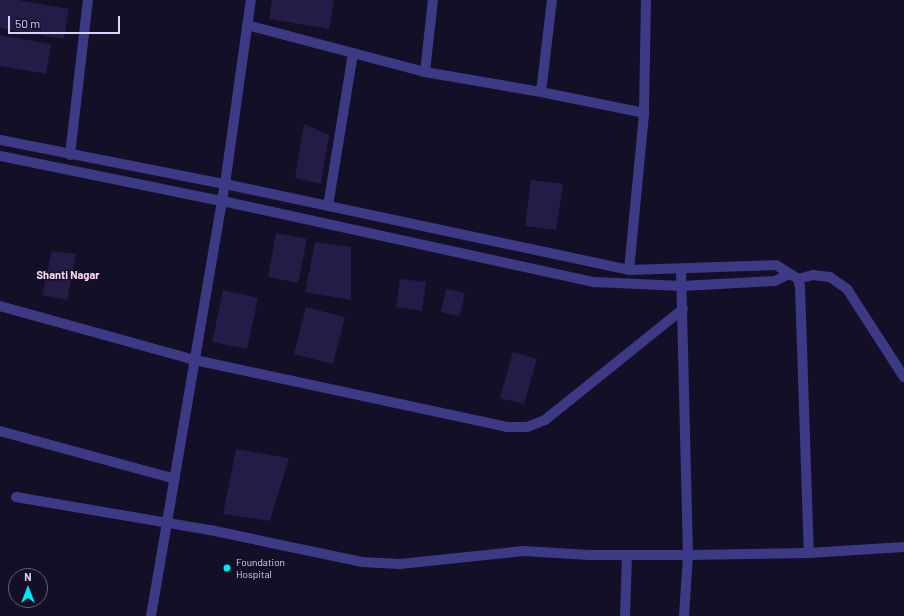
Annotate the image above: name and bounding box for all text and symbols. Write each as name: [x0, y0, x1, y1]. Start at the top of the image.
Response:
scale bar: [10, 8, 122, 34]
text: 50 m: [15, 16, 40, 30]
district label: Shanti Nagar: [37, 268, 99, 282]
place label: Foundation Hospital: [236, 556, 285, 580]
marker: Foundation Hospital: [221, 562, 233, 574]
north arrow: [8, 568, 48, 608]
text: N: [24, 570, 32, 583]

